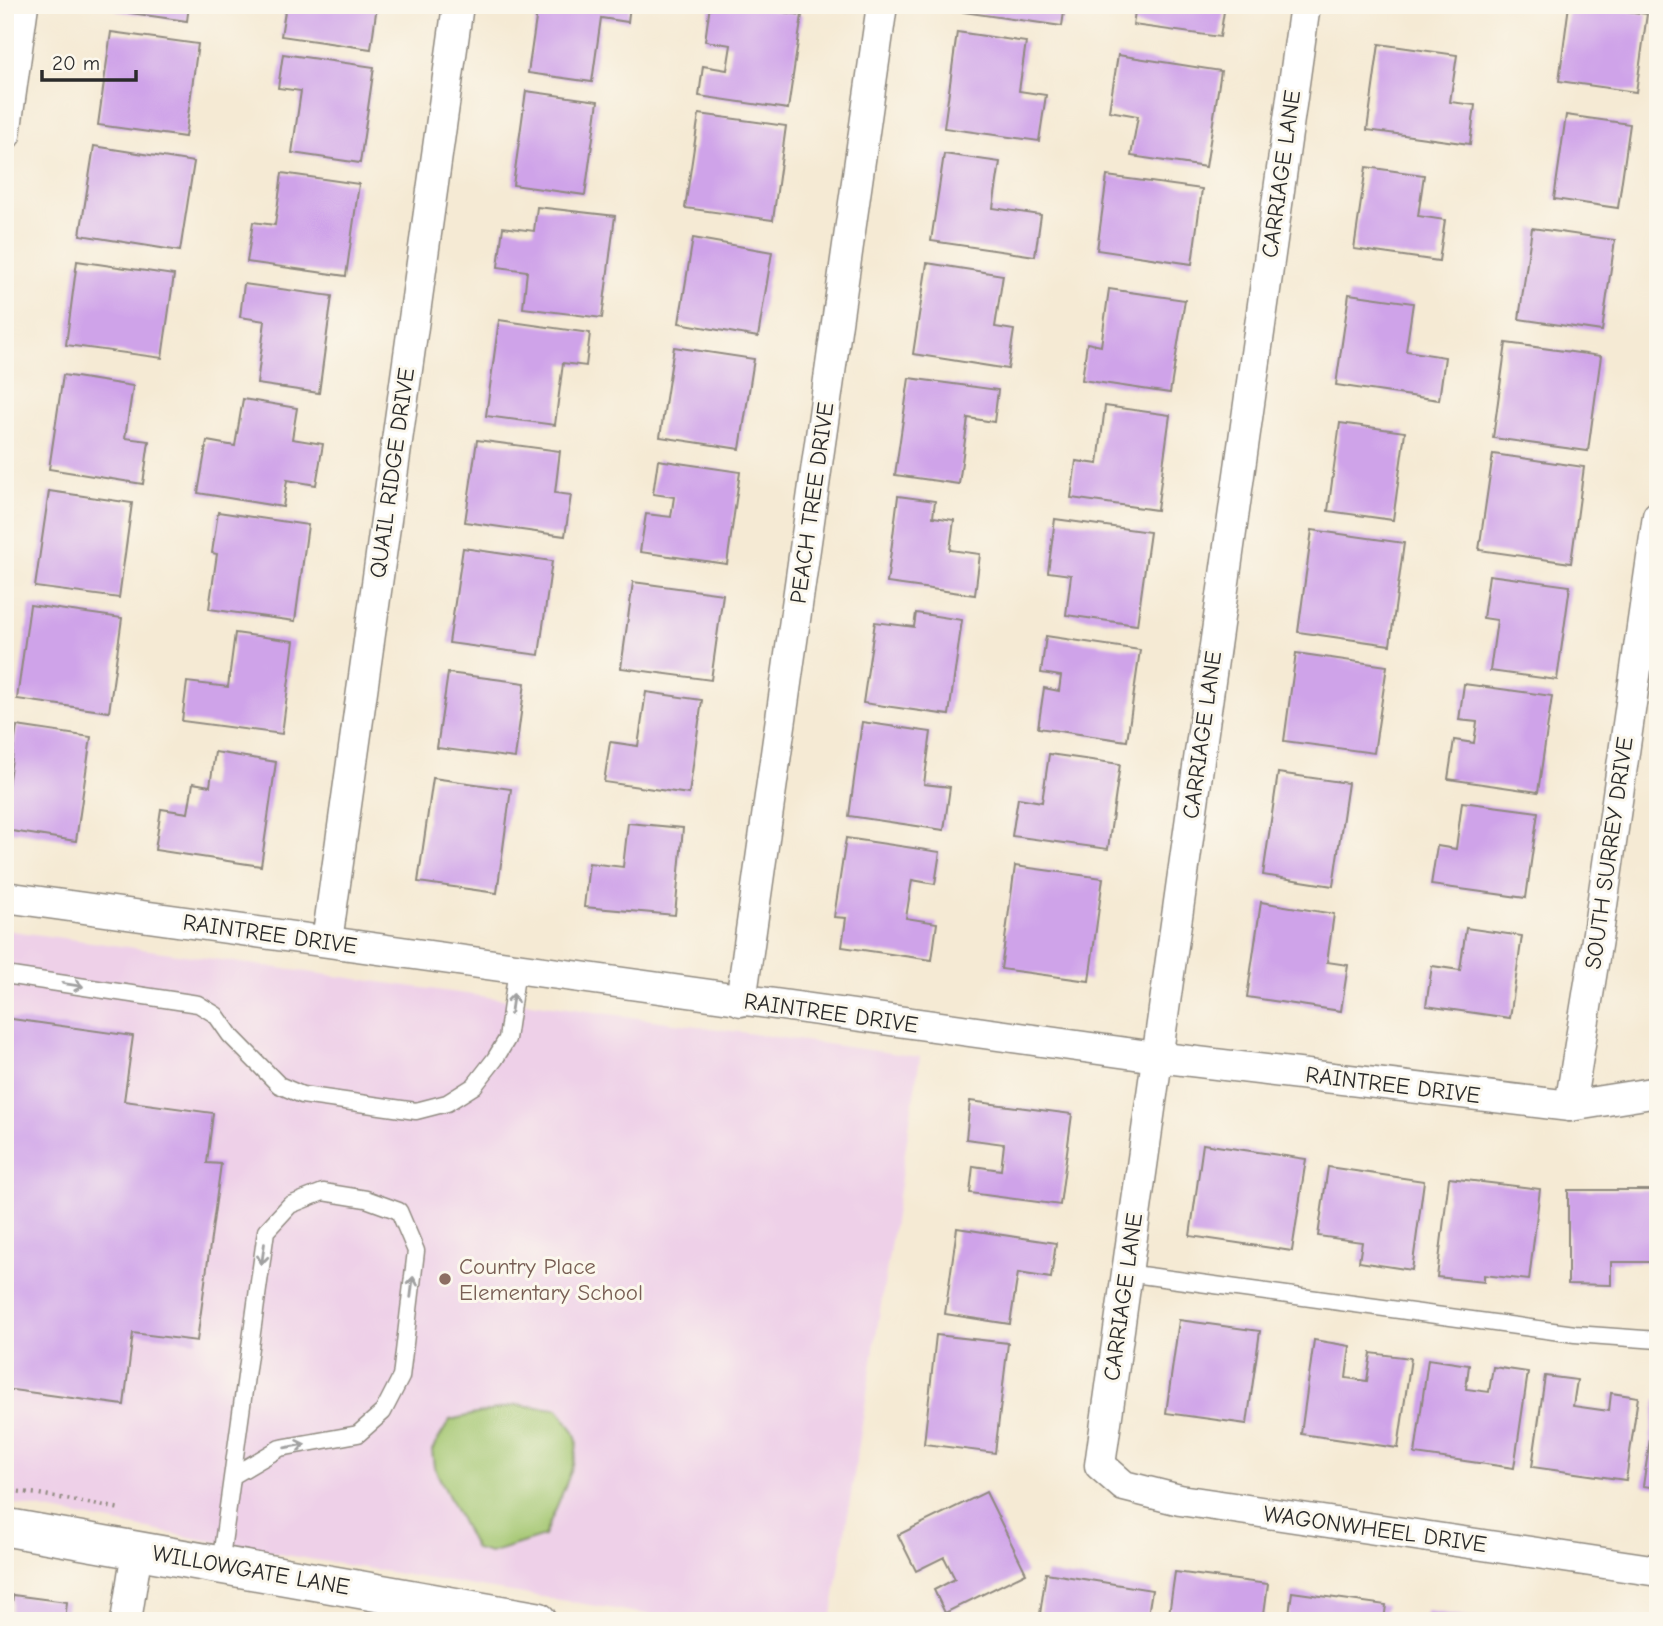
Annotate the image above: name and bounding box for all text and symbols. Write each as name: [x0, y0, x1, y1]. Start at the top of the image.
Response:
scale bar: [42, 38, 136, 82]
text: 20 m: [52, 51, 100, 75]
street label: CARRIAGE LANE: [1256, 88, 1306, 260]
street label: QUAIL RIDGE DRIVE: [364, 366, 420, 580]
street label: PEACH TREE DRIVE: [785, 400, 840, 605]
street label: CARRIAGE LANE: [1177, 649, 1227, 821]
street label: SOUTH SURREY DRIVE: [1579, 735, 1639, 971]
street label: RAINTREE DRIVE: [181, 908, 359, 960]
one-way arrow: [61, 979, 84, 992]
street label: RAINTREE DRIVE: [742, 987, 920, 1039]
one-way arrow: [506, 993, 519, 1016]
street label: RAINTREE DRIVE: [1304, 1061, 1482, 1109]
street label: CARRIAGE LANE: [1098, 1211, 1148, 1383]
one-way arrow: [257, 1242, 270, 1265]
place label: Country Place Elementary School: [459, 1253, 643, 1306]
marker: Country Place Elementary School: [437, 1271, 453, 1287]
one-way arrow: [405, 1276, 418, 1299]
one-way arrow: [283, 1439, 306, 1452]
street label: WAGONWHEEL DRIVE: [1262, 1500, 1489, 1558]
street label: WILLOWGATE LANE: [150, 1539, 352, 1601]

